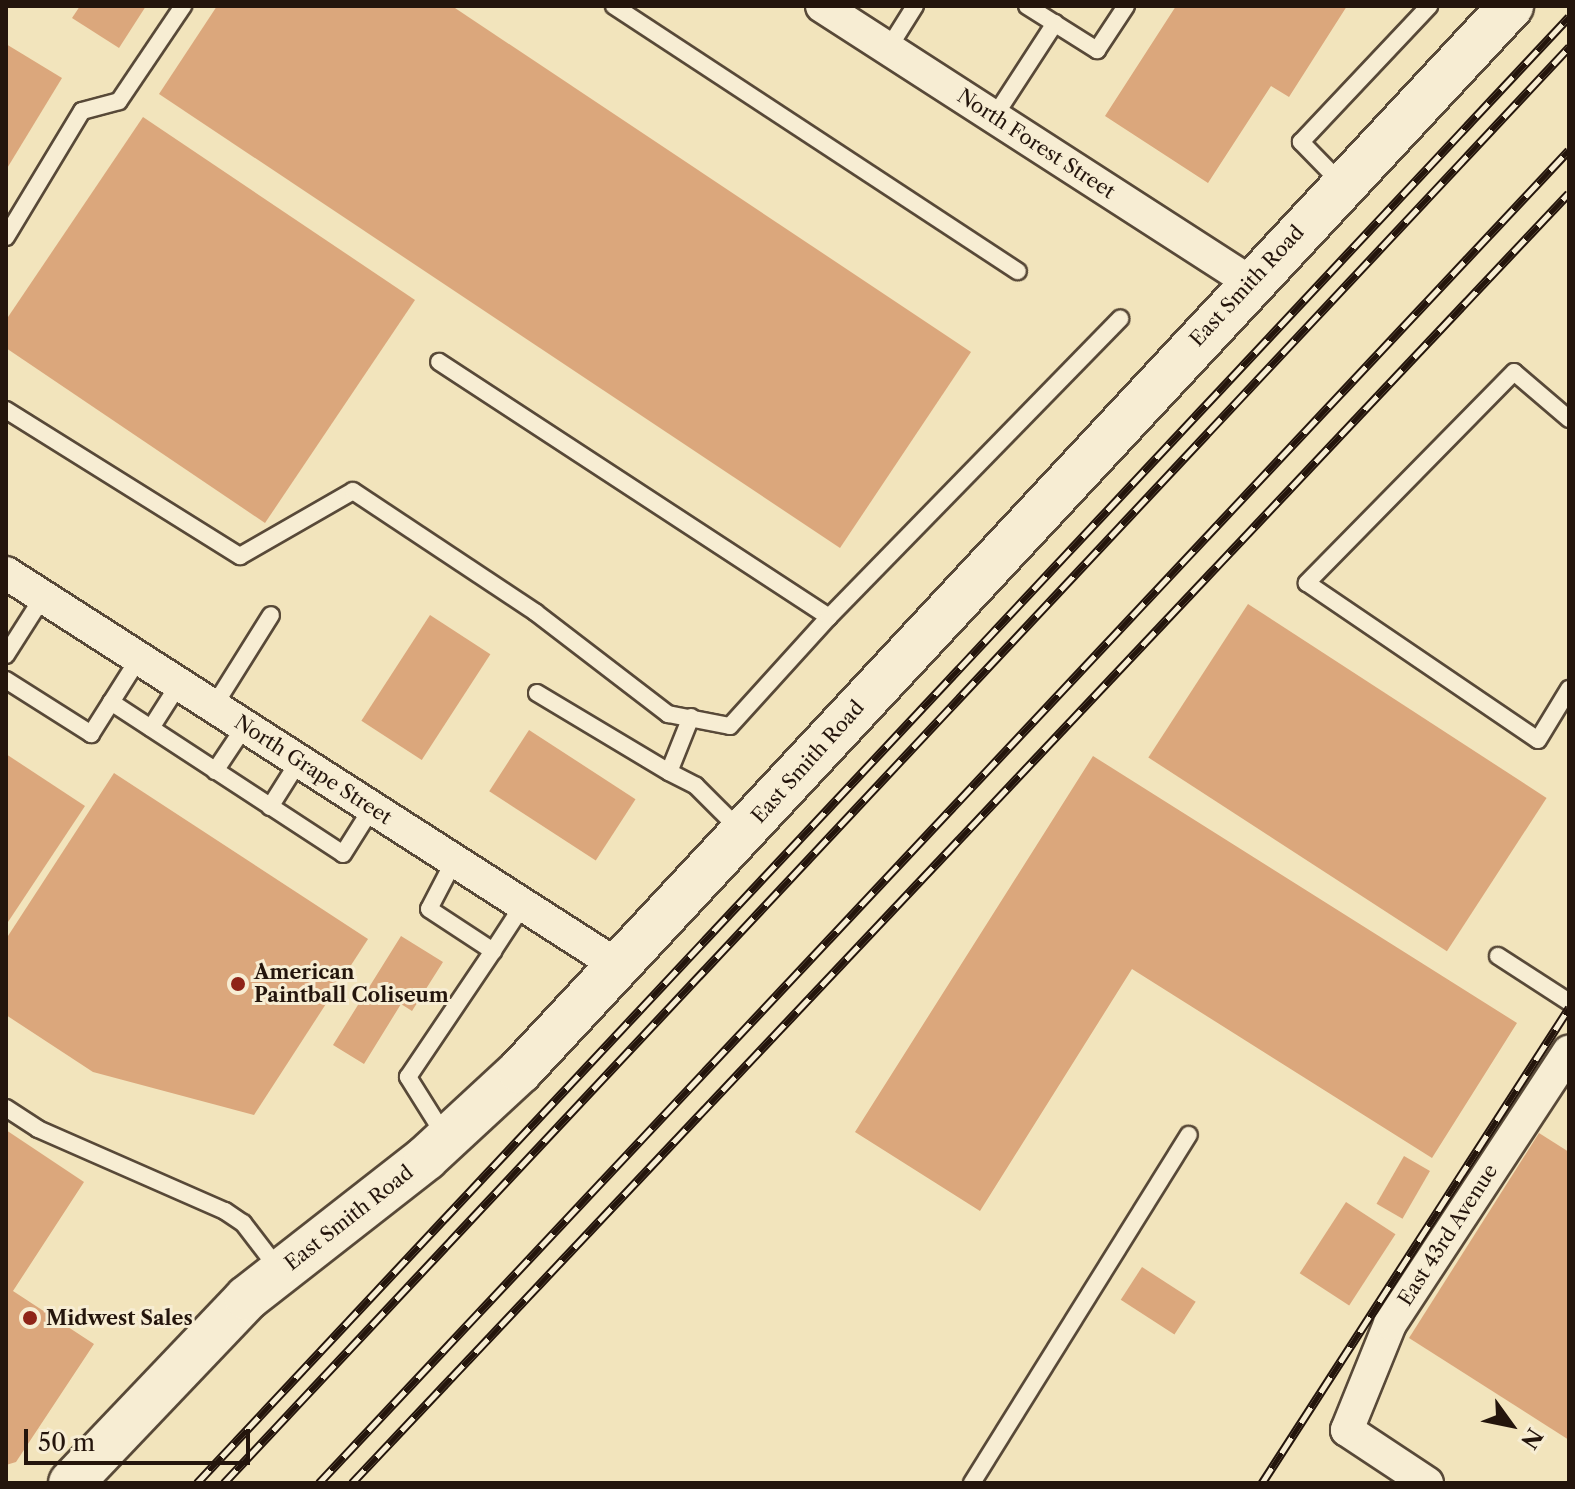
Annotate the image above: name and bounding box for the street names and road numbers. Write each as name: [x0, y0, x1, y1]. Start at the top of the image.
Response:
street label: North Forest Street: [953, 84, 1119, 204]
street label: East Smith Road: [1185, 221, 1309, 351]
street label: East Smith Road: [747, 696, 869, 828]
street label: North Grape Street: [230, 710, 396, 830]
street label: East 43rd Avenue: [1393, 1159, 1503, 1311]
street label: East Smith Road: [280, 1160, 418, 1276]

